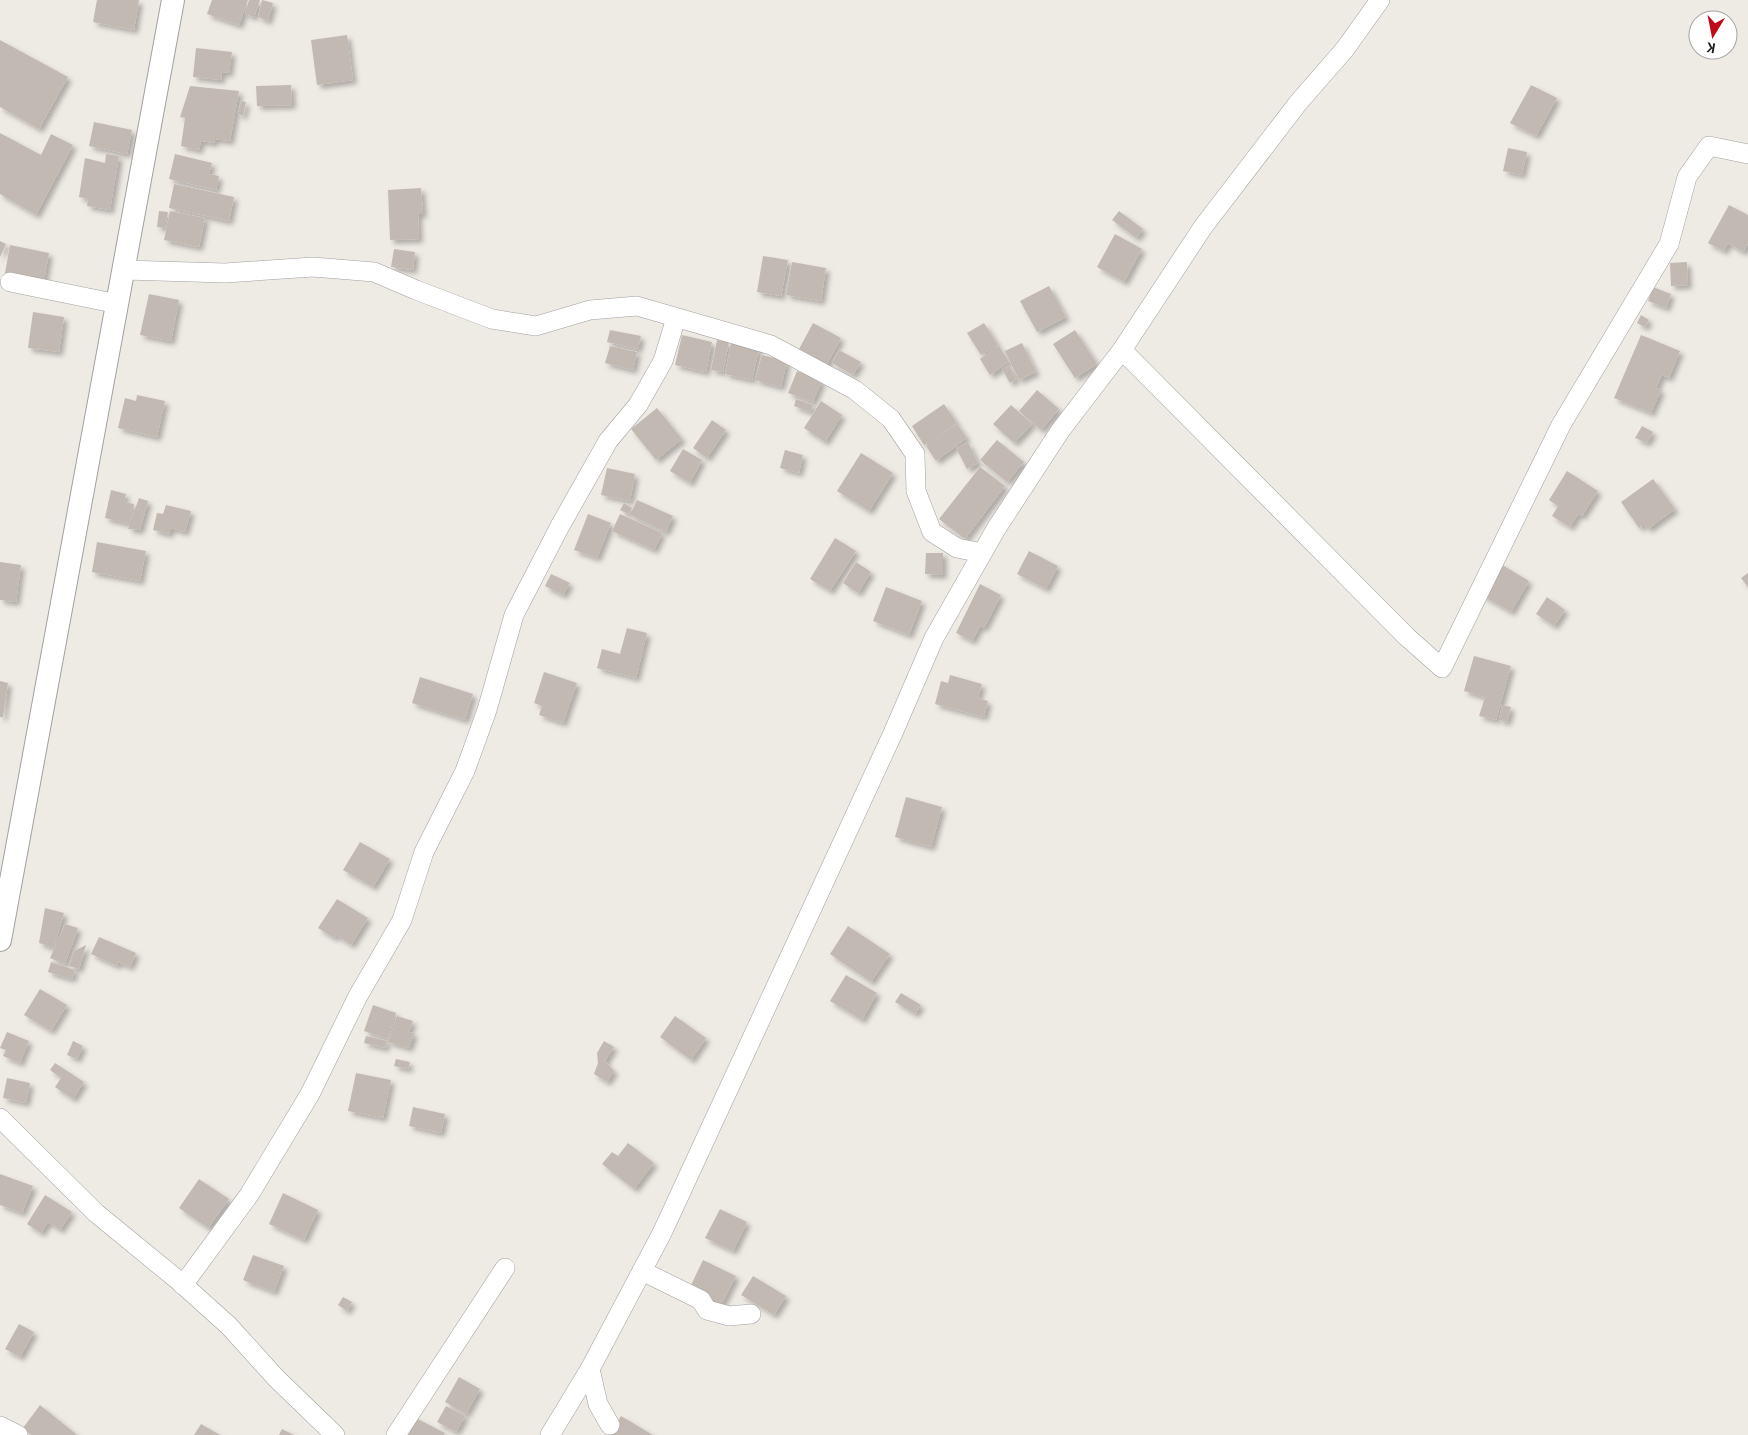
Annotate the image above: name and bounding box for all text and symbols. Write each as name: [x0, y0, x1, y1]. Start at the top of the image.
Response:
north arrow: [1688, 10, 1738, 60]
text: K: [1705, 38, 1717, 57]

